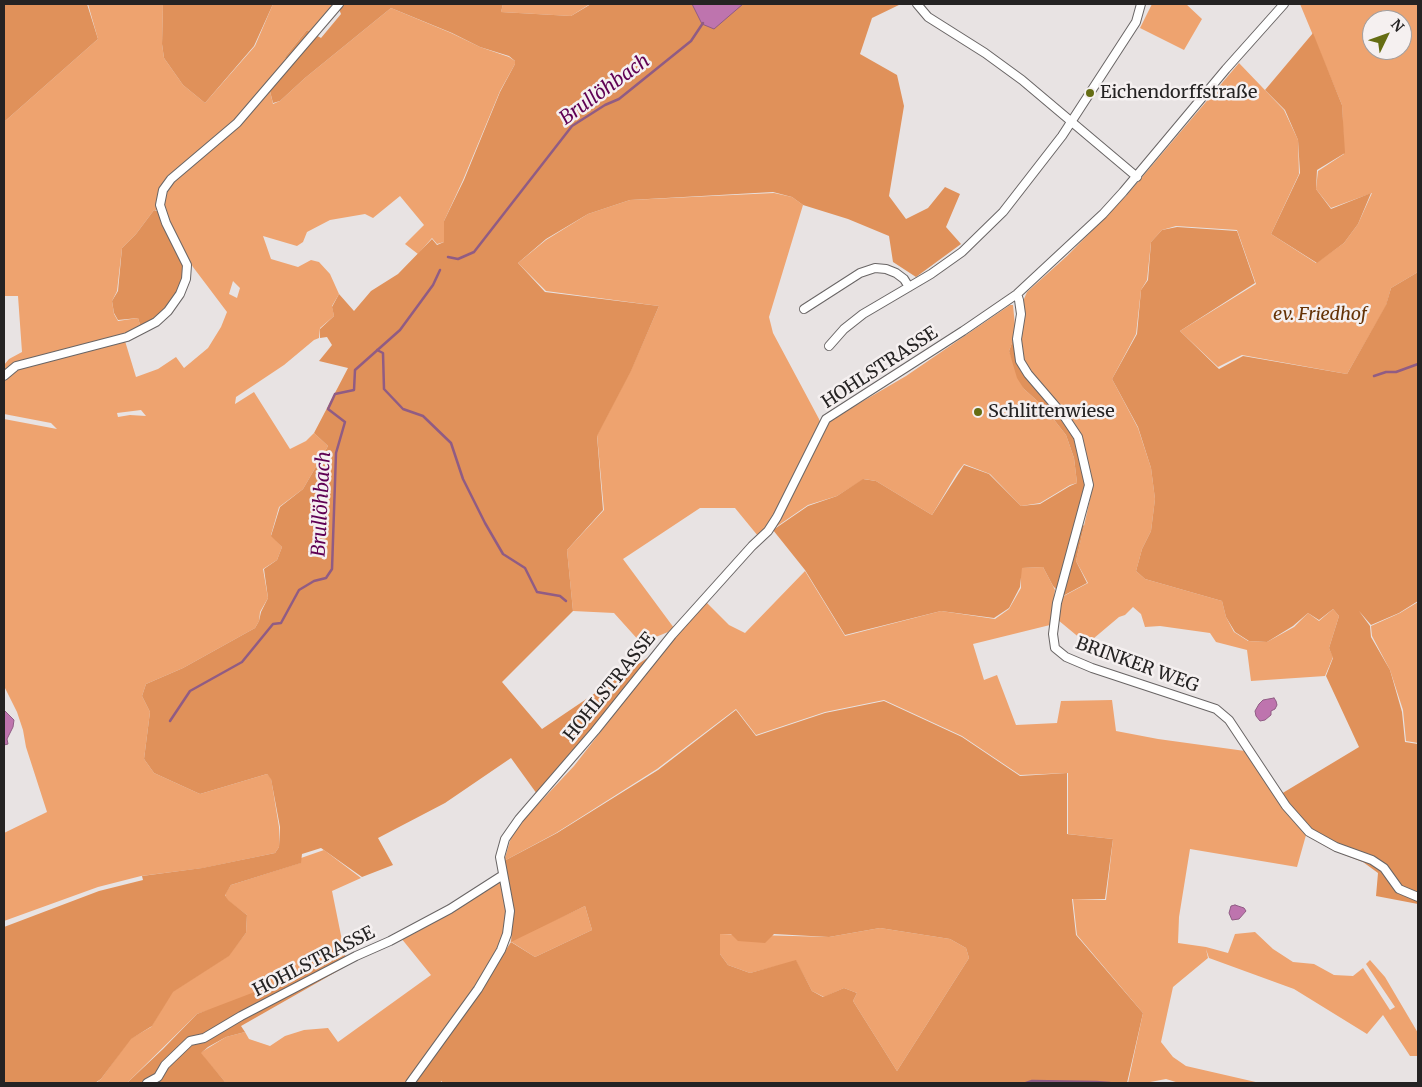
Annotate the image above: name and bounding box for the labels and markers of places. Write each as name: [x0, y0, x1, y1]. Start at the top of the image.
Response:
place label: Eichendorffstraße: [1100, 82, 1257, 104]
marker: Eichendorffstraße: [1084, 87, 1096, 99]
place label: Schlittenwiese: [988, 401, 1115, 423]
marker: Schlittenwiese: [972, 406, 984, 418]

